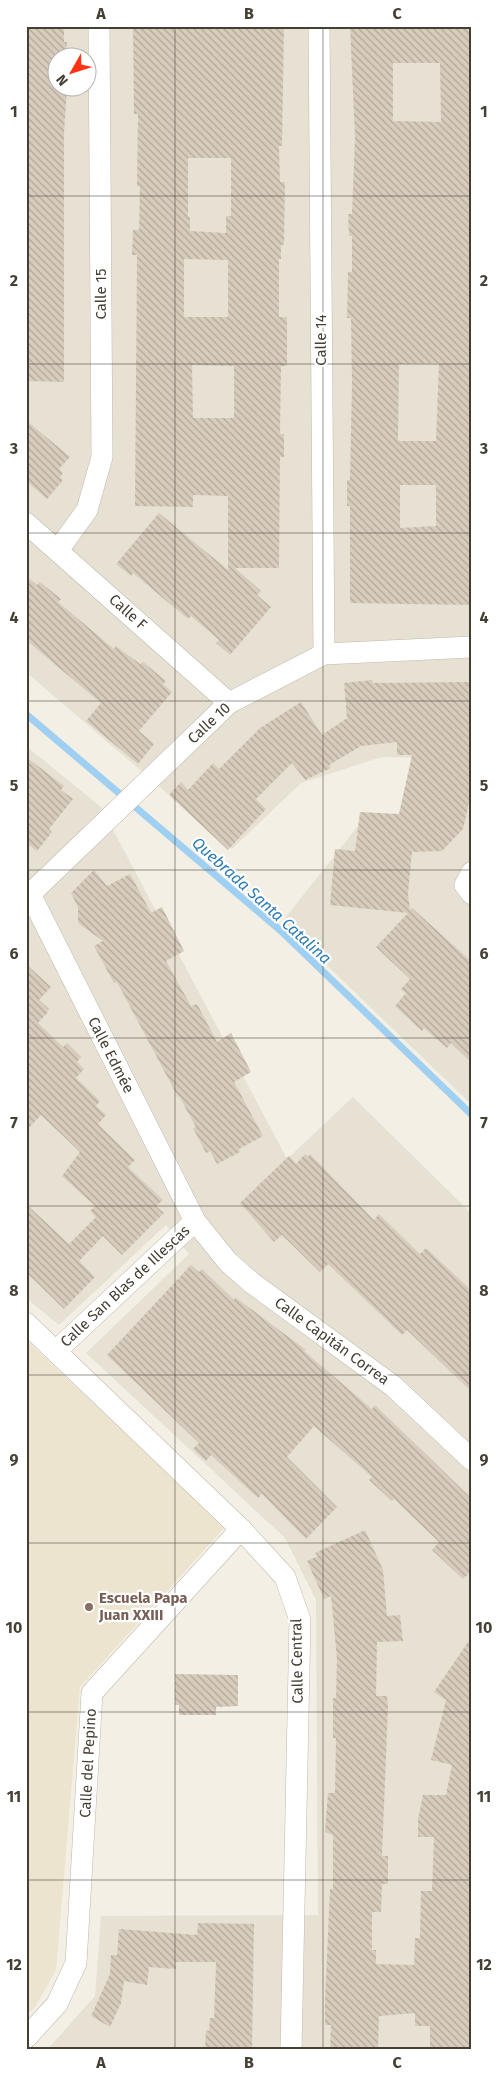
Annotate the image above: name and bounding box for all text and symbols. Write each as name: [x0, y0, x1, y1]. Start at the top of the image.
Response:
text: A: [95, 4, 106, 23]
text: B: [244, 4, 254, 23]
text: C: [392, 4, 402, 23]
north arrow: [48, 48, 98, 98]
text: N: [53, 71, 72, 89]
text: 1: [10, 102, 18, 121]
text: 1: [480, 102, 488, 121]
street label: Calle 15: [92, 268, 110, 320]
text: 2: [10, 271, 18, 290]
text: 2: [480, 271, 488, 290]
street label: Calle 14: [312, 314, 330, 366]
text: 3: [9, 439, 18, 458]
text: 3: [479, 439, 488, 458]
street label: Calle F: [105, 590, 151, 634]
text: 4: [9, 608, 19, 627]
text: 4: [479, 608, 489, 627]
street label: Calle 10: [184, 699, 234, 747]
text: 5: [10, 776, 19, 795]
text: 5: [480, 776, 489, 795]
water label: Quebrada Santa Catalina: [188, 833, 335, 968]
text: 6: [9, 944, 19, 963]
text: 6: [479, 944, 489, 963]
street label: Calle Edmée: [84, 1014, 138, 1096]
text: 7: [10, 1113, 18, 1132]
text: 7: [480, 1113, 488, 1132]
street label: Calle San Blas de Illescas: [57, 1221, 193, 1351]
text: 8: [9, 1281, 19, 1300]
text: 8: [479, 1281, 489, 1300]
street label: Calle Capitán Correa: [271, 1293, 393, 1389]
text: 9: [10, 1450, 19, 1469]
text: 9: [480, 1450, 489, 1469]
place label: Escuela Papa Juan XXIII: [98, 1589, 188, 1624]
marker: Escuela Papa Juan XXIII: [83, 1601, 95, 1613]
text: 10: [6, 1618, 22, 1637]
street label: Calle Central: [287, 1618, 307, 1704]
text: 10: [476, 1618, 492, 1637]
street label: Calle del Pepino: [76, 1708, 100, 1818]
text: 11: [7, 1787, 21, 1806]
text: 11: [477, 1787, 491, 1806]
text: 12: [6, 1955, 22, 1974]
text: 12: [476, 1955, 492, 1974]
text: A: [95, 2053, 106, 2072]
text: B: [244, 2053, 254, 2072]
text: C: [392, 2053, 402, 2072]

